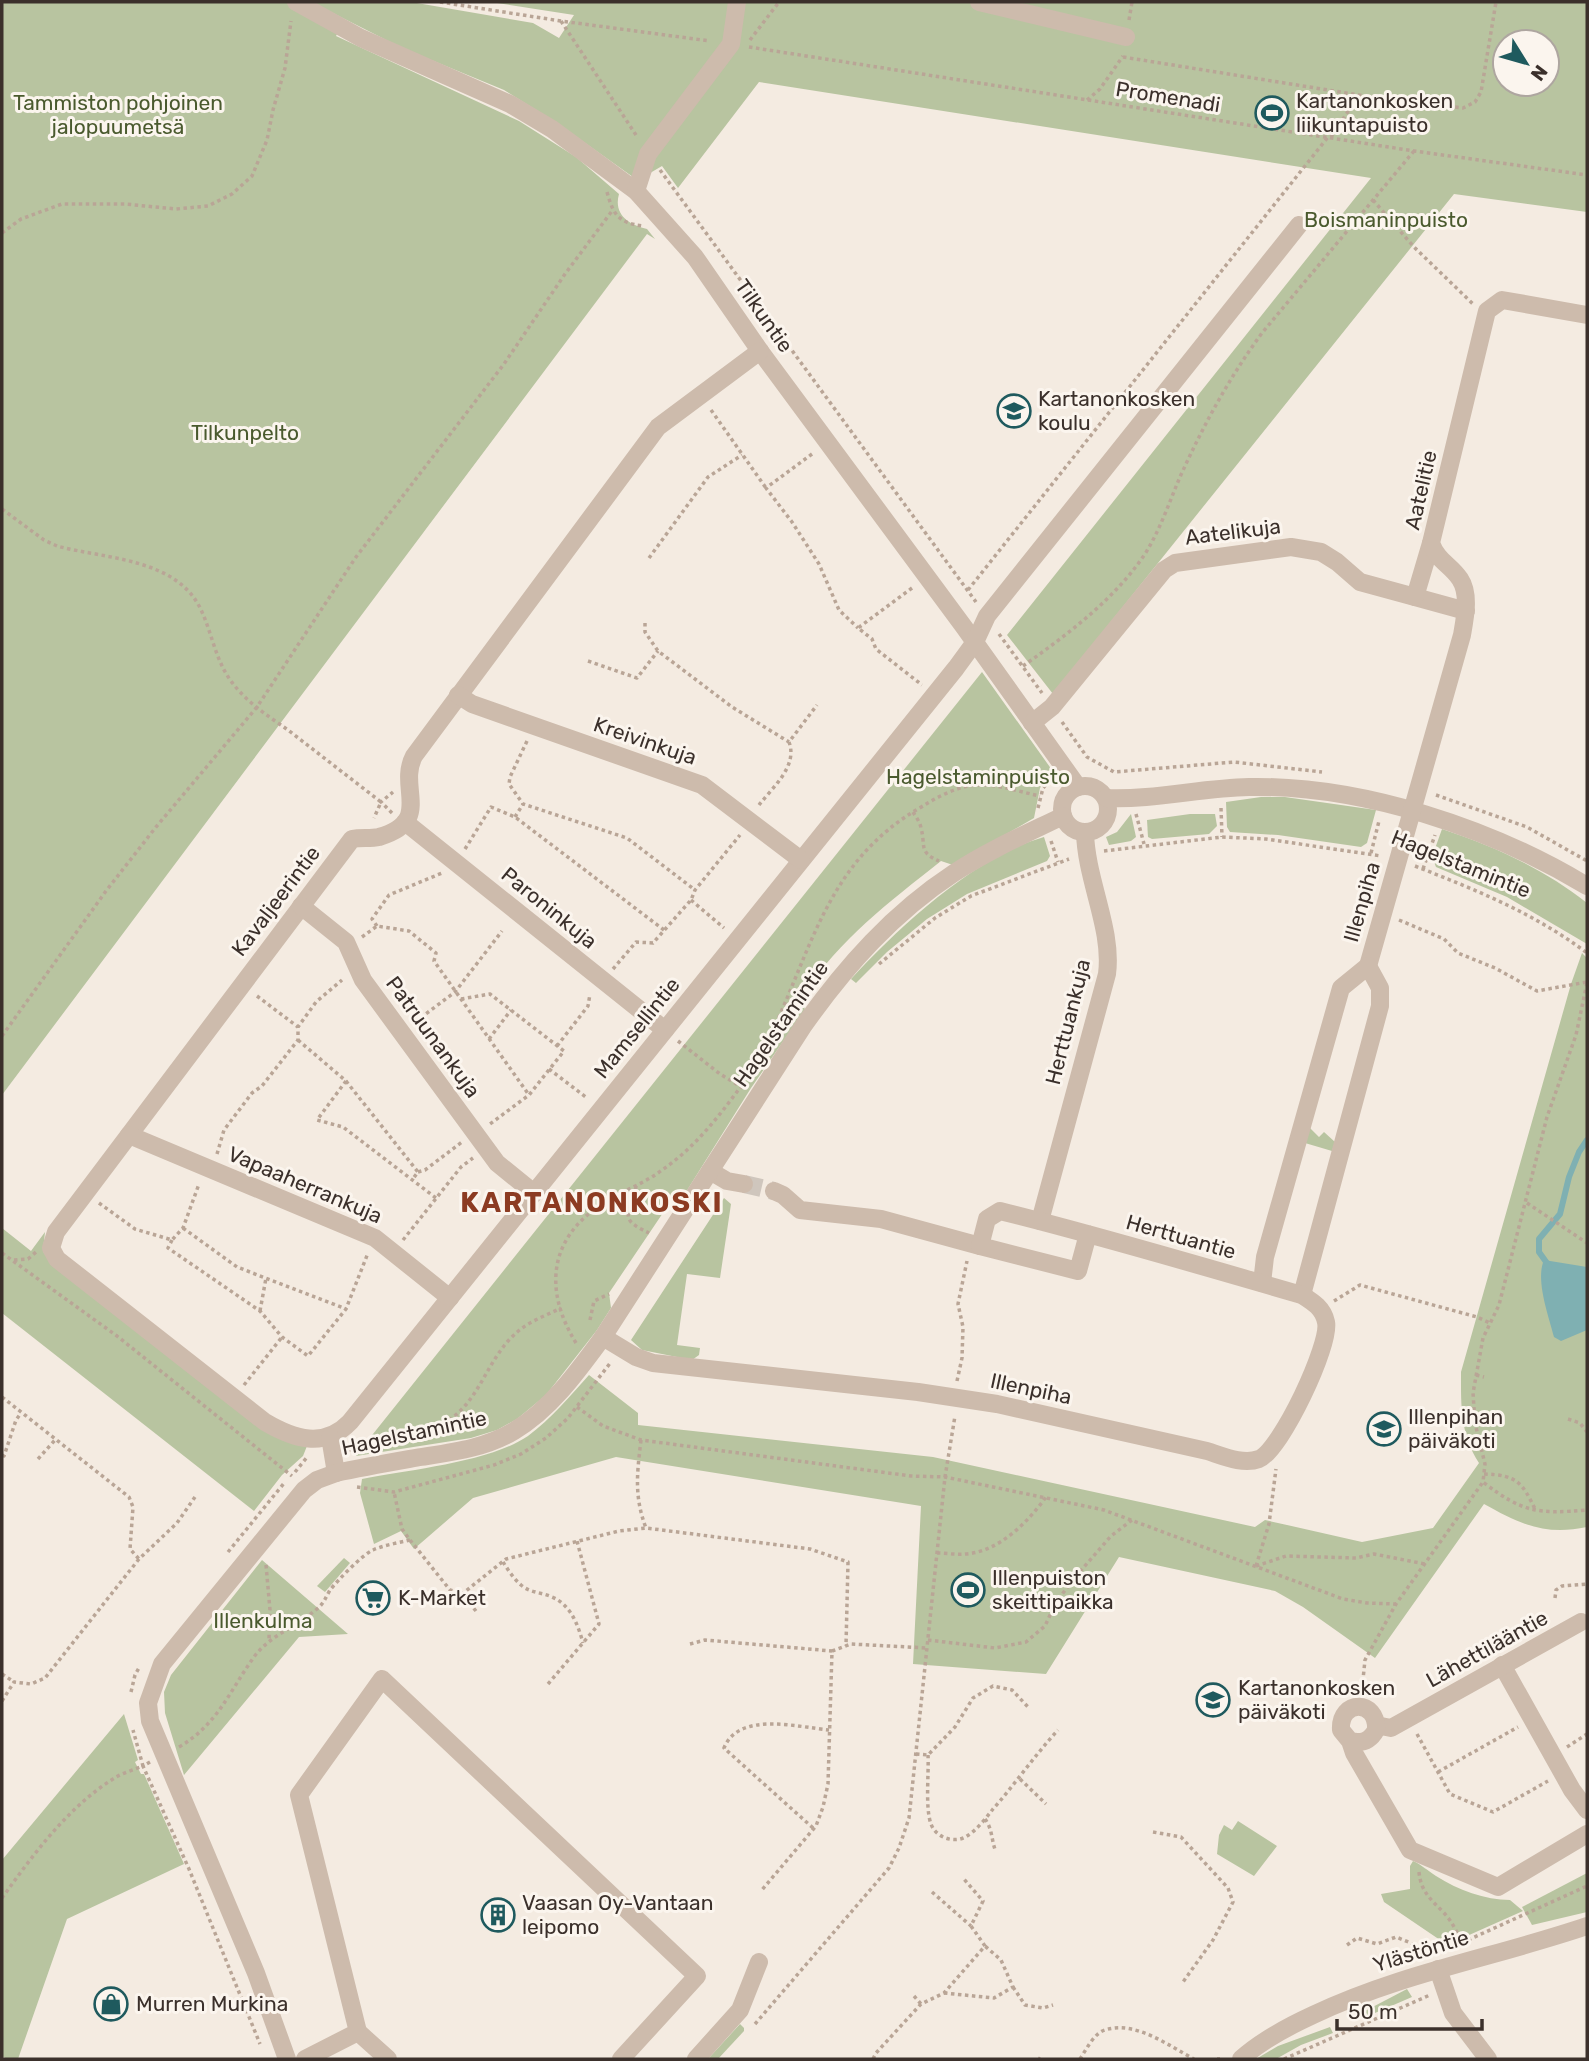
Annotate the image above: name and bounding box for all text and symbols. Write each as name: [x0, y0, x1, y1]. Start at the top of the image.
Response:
north arrow: [1491, 28, 1561, 98]
text: N: [1526, 61, 1552, 85]
street label: Promenadi: [1114, 76, 1222, 117]
place label: Kartanonkosken liikuntapuisto: [1296, 88, 1453, 137]
park label: Tammiston pohjoinen jalopuumetsä: [13, 90, 223, 139]
sports icon: Kartanonkosken liikuntapuisto: [1253, 94, 1291, 132]
park label: Boismaninpuisto: [1304, 207, 1468, 232]
street label: Tilkuntie: [730, 274, 799, 357]
place label: Kartanonkosken koulu: [1038, 386, 1195, 435]
school or university icon: Kartanonkosken koulu: [995, 392, 1033, 430]
park label: Tilkunpelto: [191, 420, 299, 445]
street label: Aatelitie: [1399, 448, 1442, 532]
street label: Aatelikuja: [1184, 513, 1282, 550]
street label: Kreivinkuja: [590, 711, 700, 770]
park label: Hagelstaminpuisto: [886, 764, 1070, 789]
street label: Hagelstamintie: [1388, 824, 1534, 903]
street label: Kavaljeerintie: [226, 841, 325, 961]
street label: Illenpiha: [1338, 859, 1385, 945]
street label: Paroninkuja: [496, 861, 602, 954]
street label: Hagelstamintie: [728, 956, 833, 1091]
street label: Herttuankuja: [1040, 956, 1095, 1087]
street label: Patruunankuja: [381, 971, 486, 1102]
street label: Mamsellintie: [588, 972, 685, 1083]
street label: Vapaaherrankuja: [224, 1141, 386, 1228]
district label: KARTANONKOSKI: [460, 1186, 724, 1219]
street label: Herttuantie: [1123, 1209, 1239, 1264]
street label: Illenpiha: [988, 1368, 1074, 1409]
place label: Illenpihan päiväkoti: [1408, 1404, 1503, 1453]
street label: Hagelstamintie: [339, 1405, 489, 1460]
school or university icon: Illenpihan päiväkoti: [1365, 1410, 1403, 1448]
place label: Illenpuiston skeittipaikka: [992, 1565, 1114, 1614]
sports icon: Illenpuiston skeittipaikka: [949, 1571, 987, 1609]
supermarket icon: K-Market: [354, 1579, 392, 1617]
place label: K-Market: [398, 1585, 486, 1610]
street label: Lähettilääntie: [1422, 1605, 1552, 1692]
park label: Illenkulma: [213, 1608, 313, 1633]
place label: Kartanonkosken päiväkoti: [1238, 1675, 1395, 1724]
school or university icon: Kartanonkosken päiväkoti: [1194, 1681, 1232, 1719]
place label: Vaasan Oy-Vantaan leipomo: [522, 1890, 713, 1939]
building icon: Vaasan Oy-Vantaan leipomo: [479, 1896, 517, 1934]
street label: Ylästöntie: [1370, 1924, 1472, 1977]
shop icon: Murren Murkina: [92, 1985, 130, 2023]
scale bar: [1337, 1988, 1482, 2032]
place label: Murren Murkina: [136, 1991, 288, 2016]
text: 50 m: [1348, 1999, 1398, 2024]

